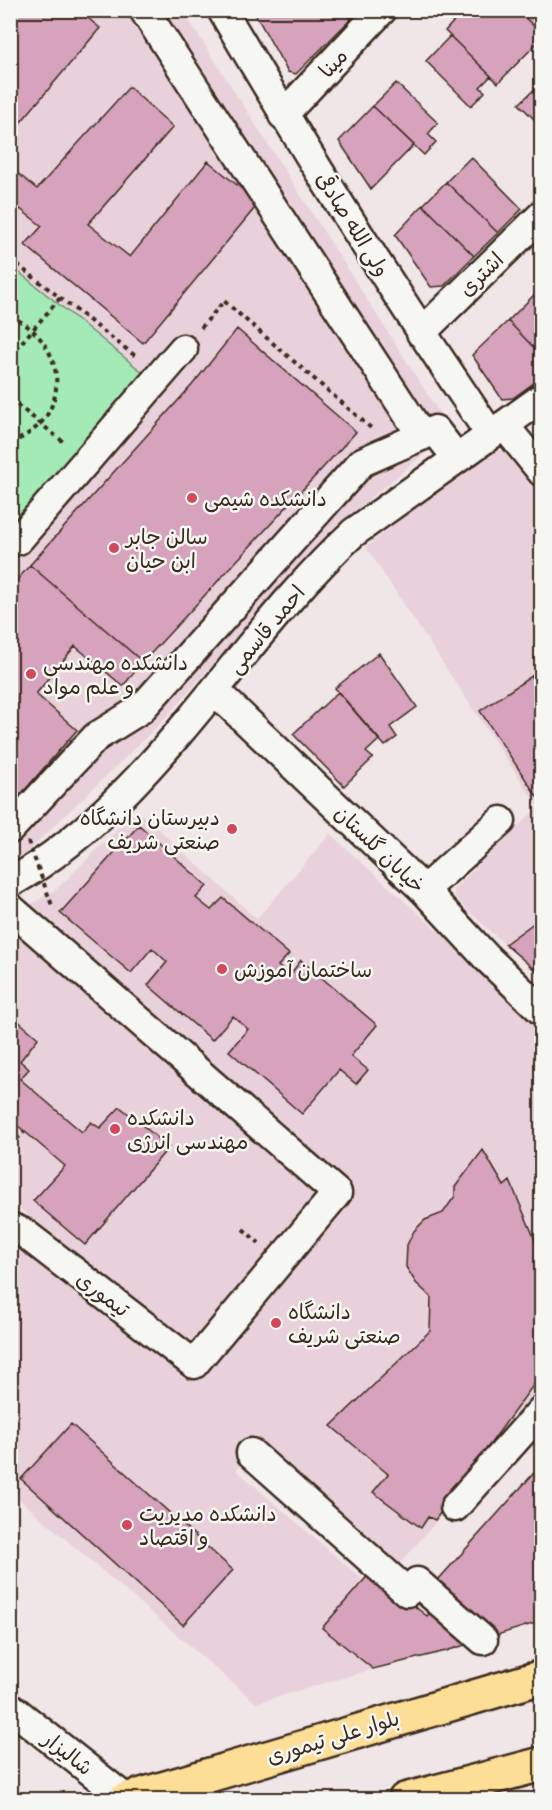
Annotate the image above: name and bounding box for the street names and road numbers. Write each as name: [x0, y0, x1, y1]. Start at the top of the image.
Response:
street label: مینا: [312, 42, 354, 84]
street label: ولی الله صادقی: [309, 166, 397, 282]
street label: اشتری: [452, 245, 510, 303]
street label: احمد قاسمی: [220, 579, 312, 679]
street label: خیابان گلستان: [328, 798, 432, 900]
street label: تیموری: [70, 1264, 136, 1324]
street label: بلوار علی تیموری: [263, 1703, 403, 1771]
street label: شالیزار: [35, 1723, 99, 1782]

